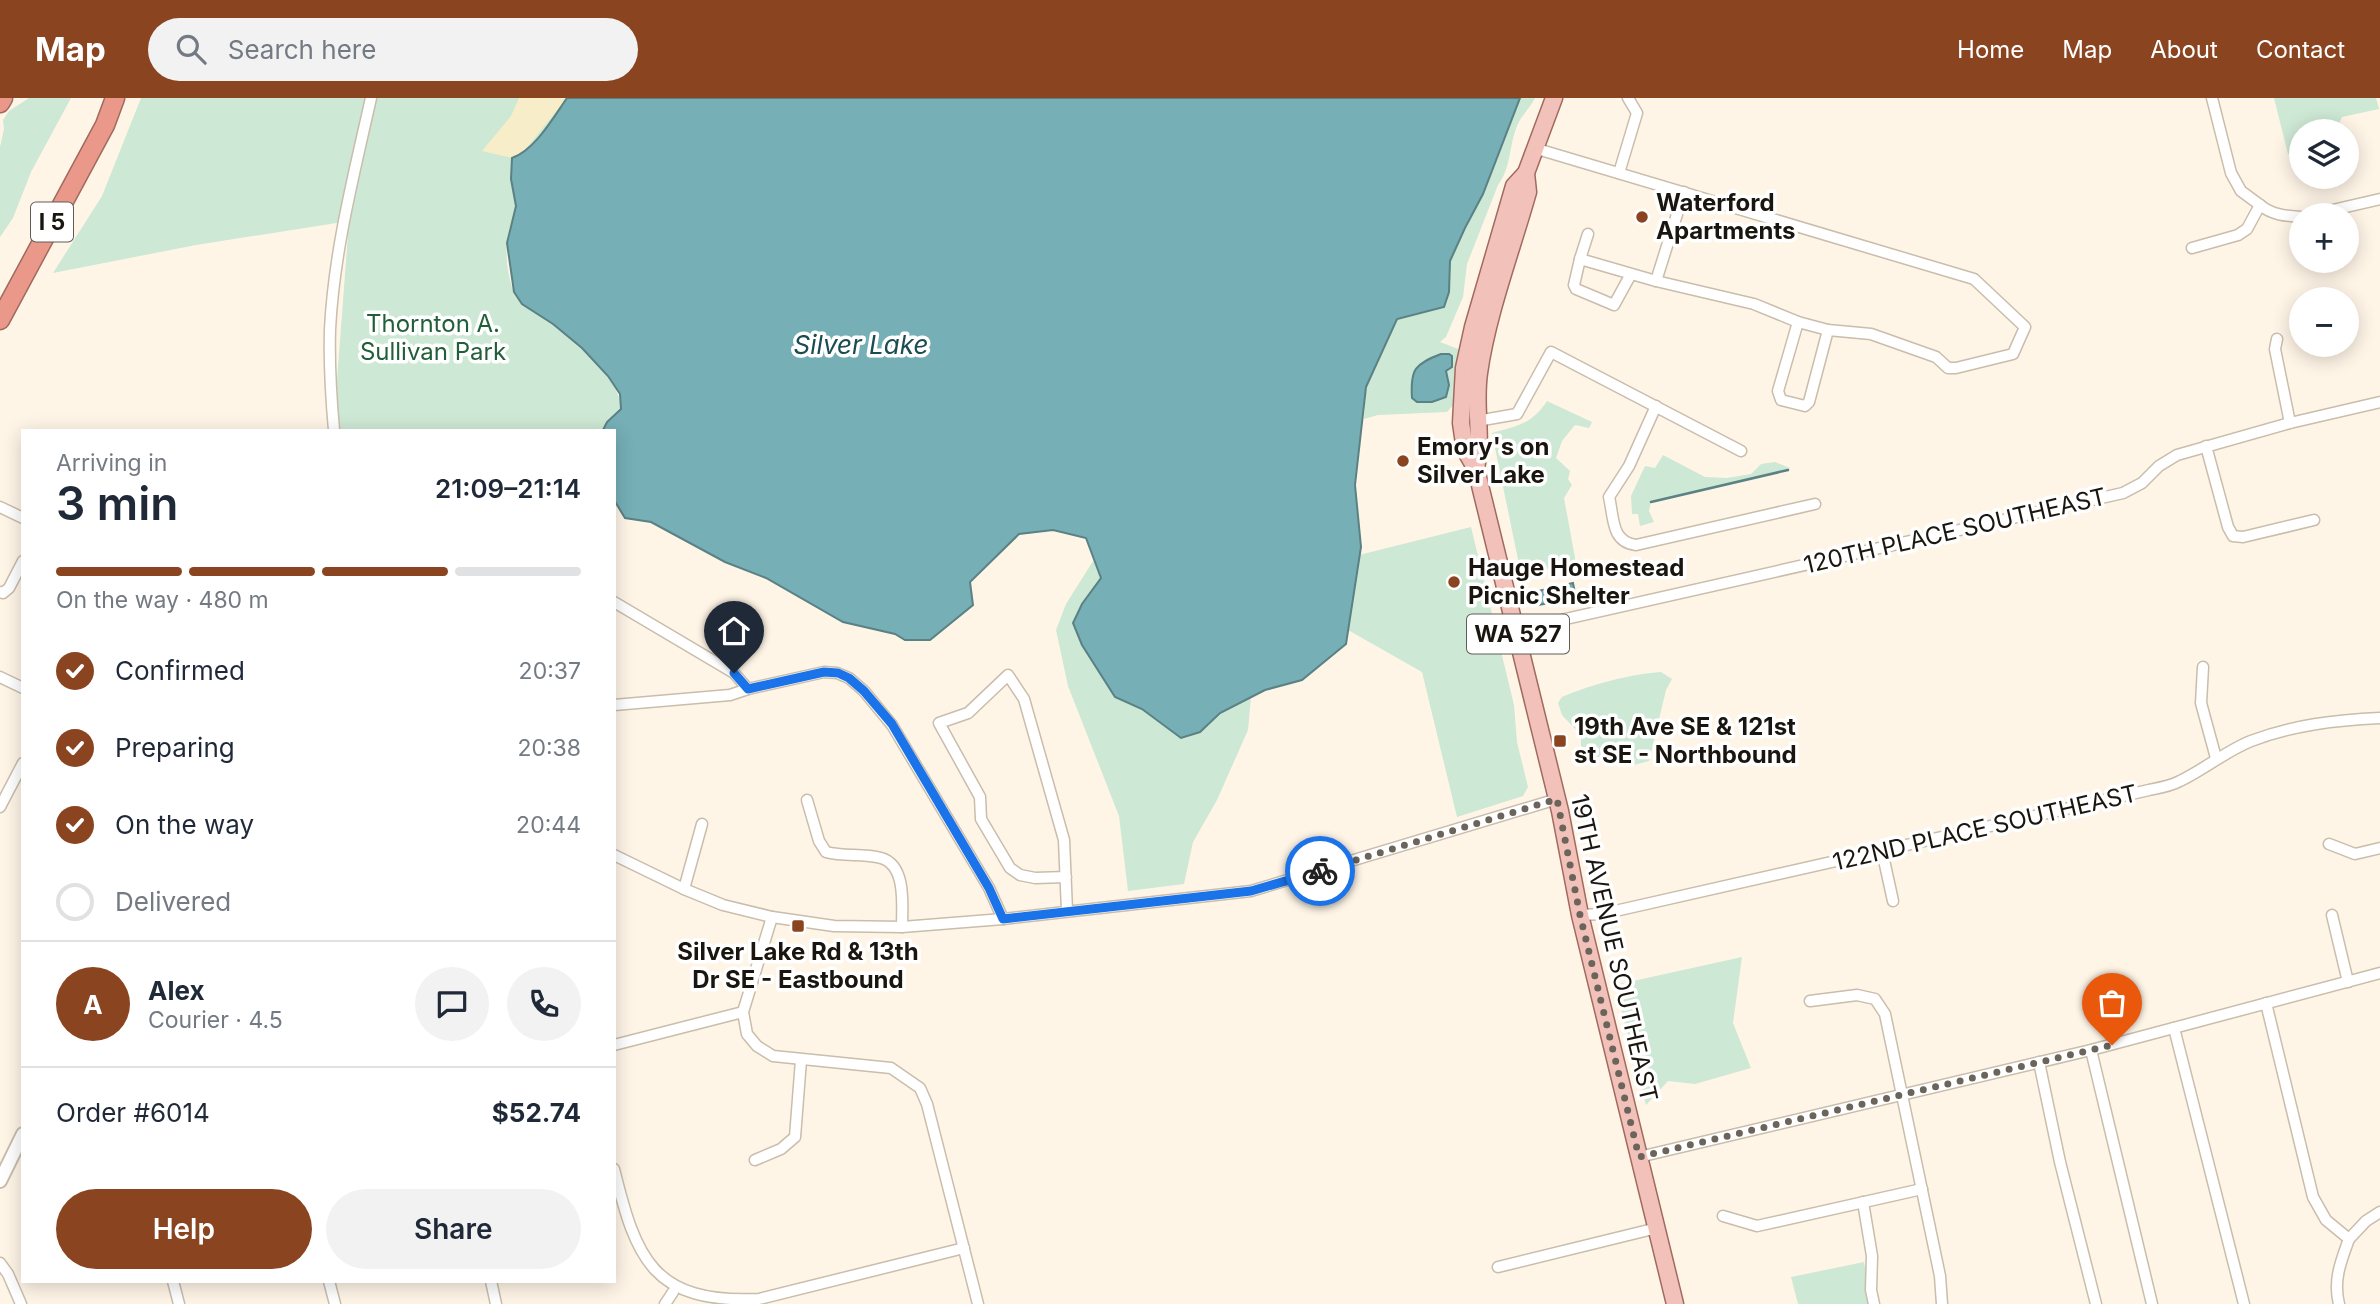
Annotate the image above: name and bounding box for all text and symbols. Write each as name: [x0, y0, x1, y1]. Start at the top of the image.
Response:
search box: [148, 18, 638, 81]
text: Map: [35, 29, 106, 69]
icon: search: [172, 30, 210, 68]
text: Search here: [228, 34, 376, 65]
text: Home: [1957, 35, 2024, 64]
text: Map: [2062, 35, 2112, 64]
text: About: [2150, 35, 2218, 64]
text: Contact: [2256, 35, 2345, 64]
map controls: [2289, 119, 2359, 357]
button: layers: [2289, 119, 2359, 189]
place label: Waterford Apartments: [1656, 188, 1795, 245]
road number: I 5: [31, 203, 73, 242]
button: +: [2289, 203, 2359, 273]
marker: Waterford Apartments: [1634, 209, 1650, 225]
button: −: [2289, 287, 2359, 357]
park label: Thornton A. Sullivan Park: [360, 309, 506, 366]
water label: Silver Lake: [794, 329, 928, 360]
place label: Emory's on Silver Lake: [1417, 432, 1550, 489]
text: Arriving in: [56, 449, 167, 477]
marker: Emory's on Silver Lake: [1395, 453, 1411, 469]
text: 21:09–21:14: [435, 473, 581, 504]
text: 3 min: [56, 475, 178, 531]
street label: 120TH PLACE SOUTHEAST: [1801, 482, 2109, 579]
place label: Hauge Homestead Picnic Shelter: [1468, 553, 1684, 610]
marker: Hauge Homestead Picnic Shelter: [1446, 574, 1462, 590]
text: On the way · 480 m: [56, 586, 269, 614]
pin: [704, 601, 764, 673]
icon: home: [715, 612, 753, 650]
road number: WA 527: [1467, 614, 1569, 654]
icon: check: [56, 652, 94, 690]
text: Confirmed: [115, 655, 245, 686]
text: 20:37: [519, 657, 581, 685]
place label: 19th Ave SE & 121st st SE - Northbound: [1574, 712, 1797, 769]
icon: check: [56, 729, 94, 767]
text: Preparing: [115, 732, 235, 763]
marker: 19th Ave SE & 121st st SE - Northbound: [1552, 733, 1568, 749]
text: 20:38: [517, 734, 581, 762]
street label: 122ND PLACE SOUTHEAST: [1830, 778, 2140, 877]
street label: 19TH AVENUE SOUTHEAST: [1565, 791, 1664, 1104]
icon: check: [56, 806, 94, 844]
text: On the way: [115, 809, 254, 840]
text: 20:44: [516, 811, 581, 839]
courier: [1285, 836, 1355, 906]
icon: bike: [1301, 852, 1339, 890]
text: Delivered: [115, 886, 231, 917]
marker: Silver Lake Rd & 13th Dr SE - Eastbound: [790, 918, 806, 934]
place label: Silver Lake Rd & 13th Dr SE - Eastbound: [677, 937, 919, 994]
button: chat: [415, 967, 489, 1041]
button: phone: [507, 967, 581, 1041]
pin: [2082, 973, 2142, 1045]
text: Alex: [148, 975, 205, 1006]
icon: bag: [2093, 984, 2131, 1022]
text: A: [83, 989, 103, 1020]
text: Courier · 4.5: [148, 1006, 283, 1034]
text: Order #6014: [56, 1097, 210, 1128]
text: $52.74: [492, 1097, 581, 1128]
button: Help: [56, 1189, 312, 1269]
button: Share: [326, 1189, 581, 1269]

